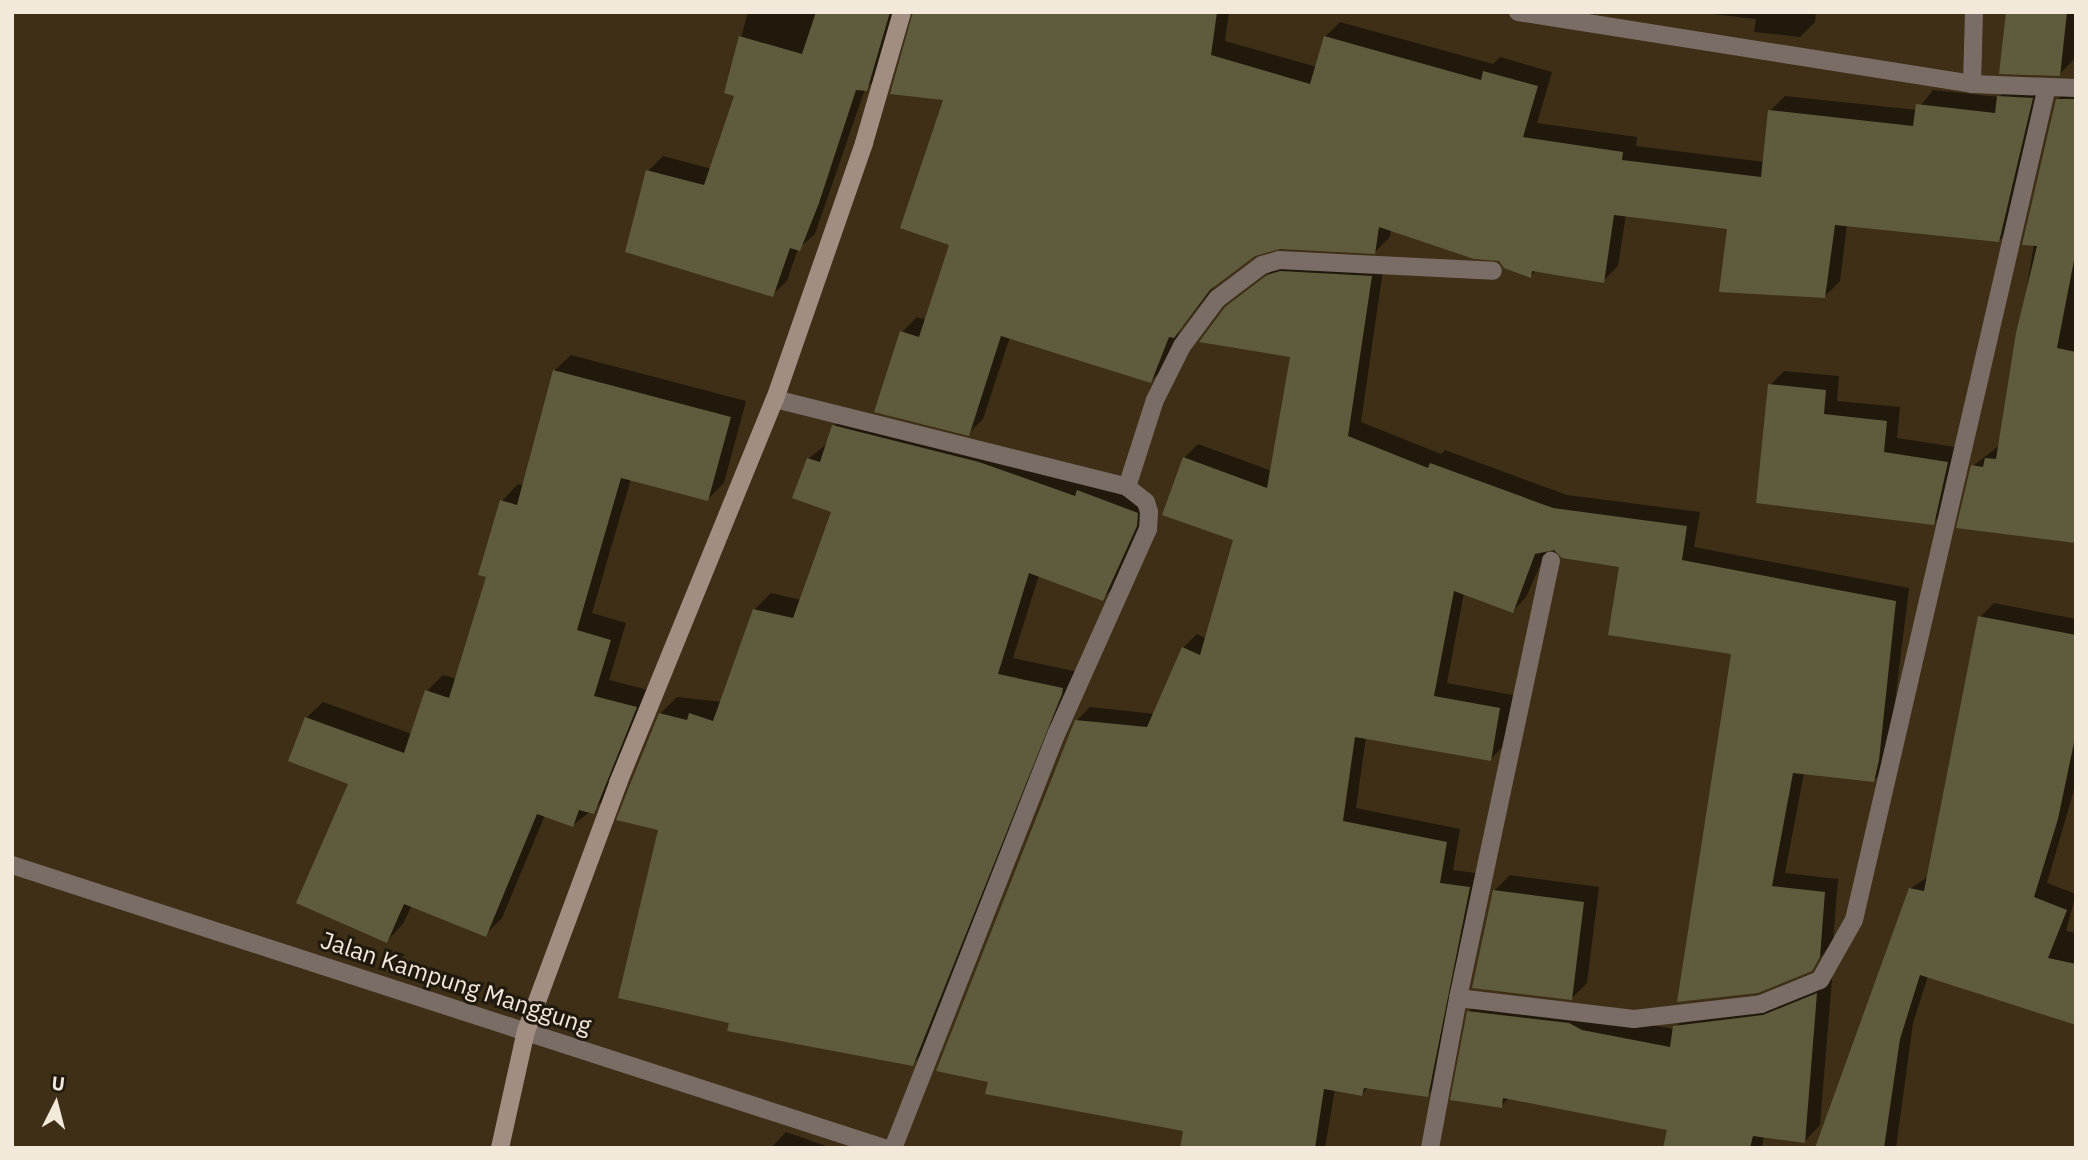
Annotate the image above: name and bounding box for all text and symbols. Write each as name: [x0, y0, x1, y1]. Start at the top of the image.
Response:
street label: Jalan Kampung Manggung: [317, 926, 595, 1040]
north arrow: [21, 1069, 91, 1139]
text: U: [50, 1070, 66, 1096]

